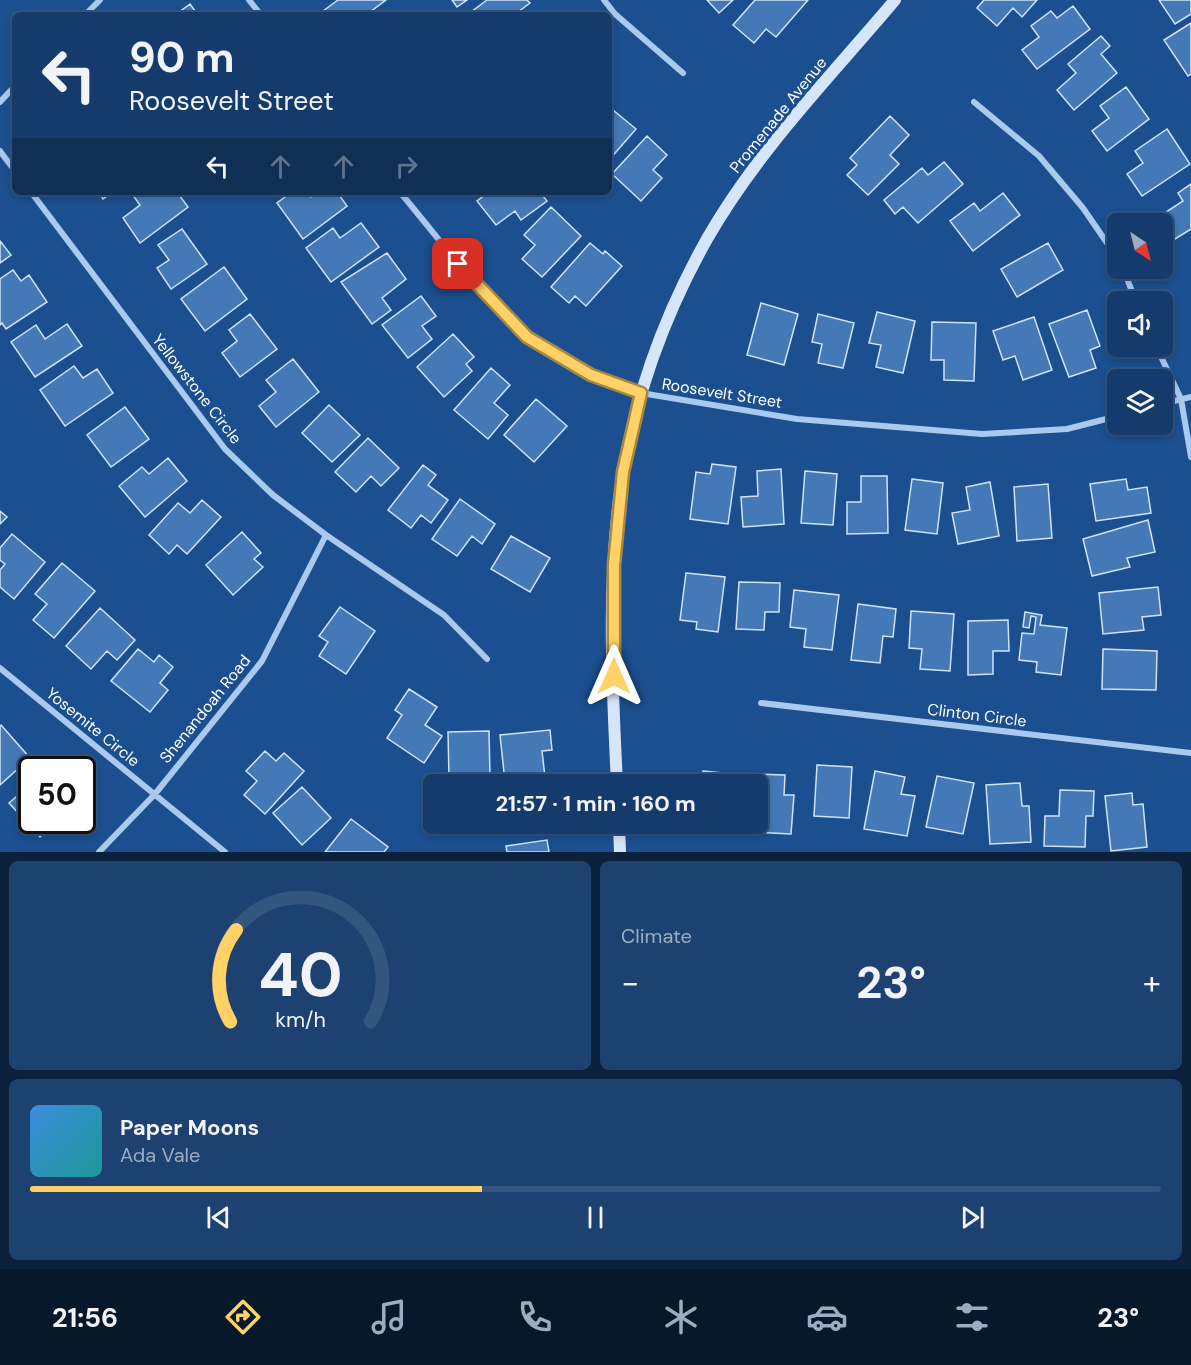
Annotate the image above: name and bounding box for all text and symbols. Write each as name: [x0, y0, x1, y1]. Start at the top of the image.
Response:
text: 90 m: [129, 30, 235, 85]
icon: left: [30, 36, 108, 114]
street label: Promenade Avenue: [725, 53, 831, 177]
text: Roosevelt Street: [129, 83, 334, 118]
icon: left: [201, 150, 234, 183]
icon: ahead: [264, 150, 297, 183]
icon: ahead: [327, 150, 360, 183]
icon: right: [390, 150, 423, 183]
north arrow: [1107, 213, 1173, 279]
map controls: [1107, 213, 1173, 435]
pin: [432, 238, 483, 289]
icon: arrive: [441, 247, 474, 280]
button: sound: [1107, 291, 1173, 357]
street label: Yellowstone Circle: [147, 330, 247, 448]
button: layers: [1107, 369, 1173, 435]
street label: Roosevelt Street: [660, 373, 784, 413]
position arrow: [582, 644, 646, 708]
street label: Shenandoah Road: [155, 650, 255, 768]
street label: Yosemite Circle: [42, 683, 144, 771]
street label: Clinton Circle: [926, 698, 1028, 732]
speed limit sign: 50: [18, 756, 96, 834]
text: 21:57 · 1 min · 160 m: [495, 789, 696, 818]
text: Climate: [621, 923, 692, 949]
text: 40: [258, 934, 342, 1015]
text: 23°: [856, 953, 926, 1012]
text: −: [621, 961, 639, 1004]
text: +: [1143, 961, 1161, 1004]
text: km/h: [275, 1007, 325, 1035]
text: Paper Moons: [120, 1113, 259, 1142]
text: Ada Vale: [120, 1142, 200, 1168]
icon: previous: [202, 1201, 235, 1234]
icon: pause: [579, 1201, 612, 1234]
icon: next: [956, 1201, 989, 1234]
icon: directions: [222, 1296, 264, 1338]
icon: music: [368, 1296, 410, 1338]
icon: phone: [514, 1296, 556, 1338]
icon: climate: [660, 1296, 702, 1338]
icon: car: [806, 1296, 848, 1338]
icon: filters: [951, 1296, 993, 1338]
text: 21:56: [52, 1300, 118, 1335]
text: 23°: [1097, 1300, 1139, 1335]

